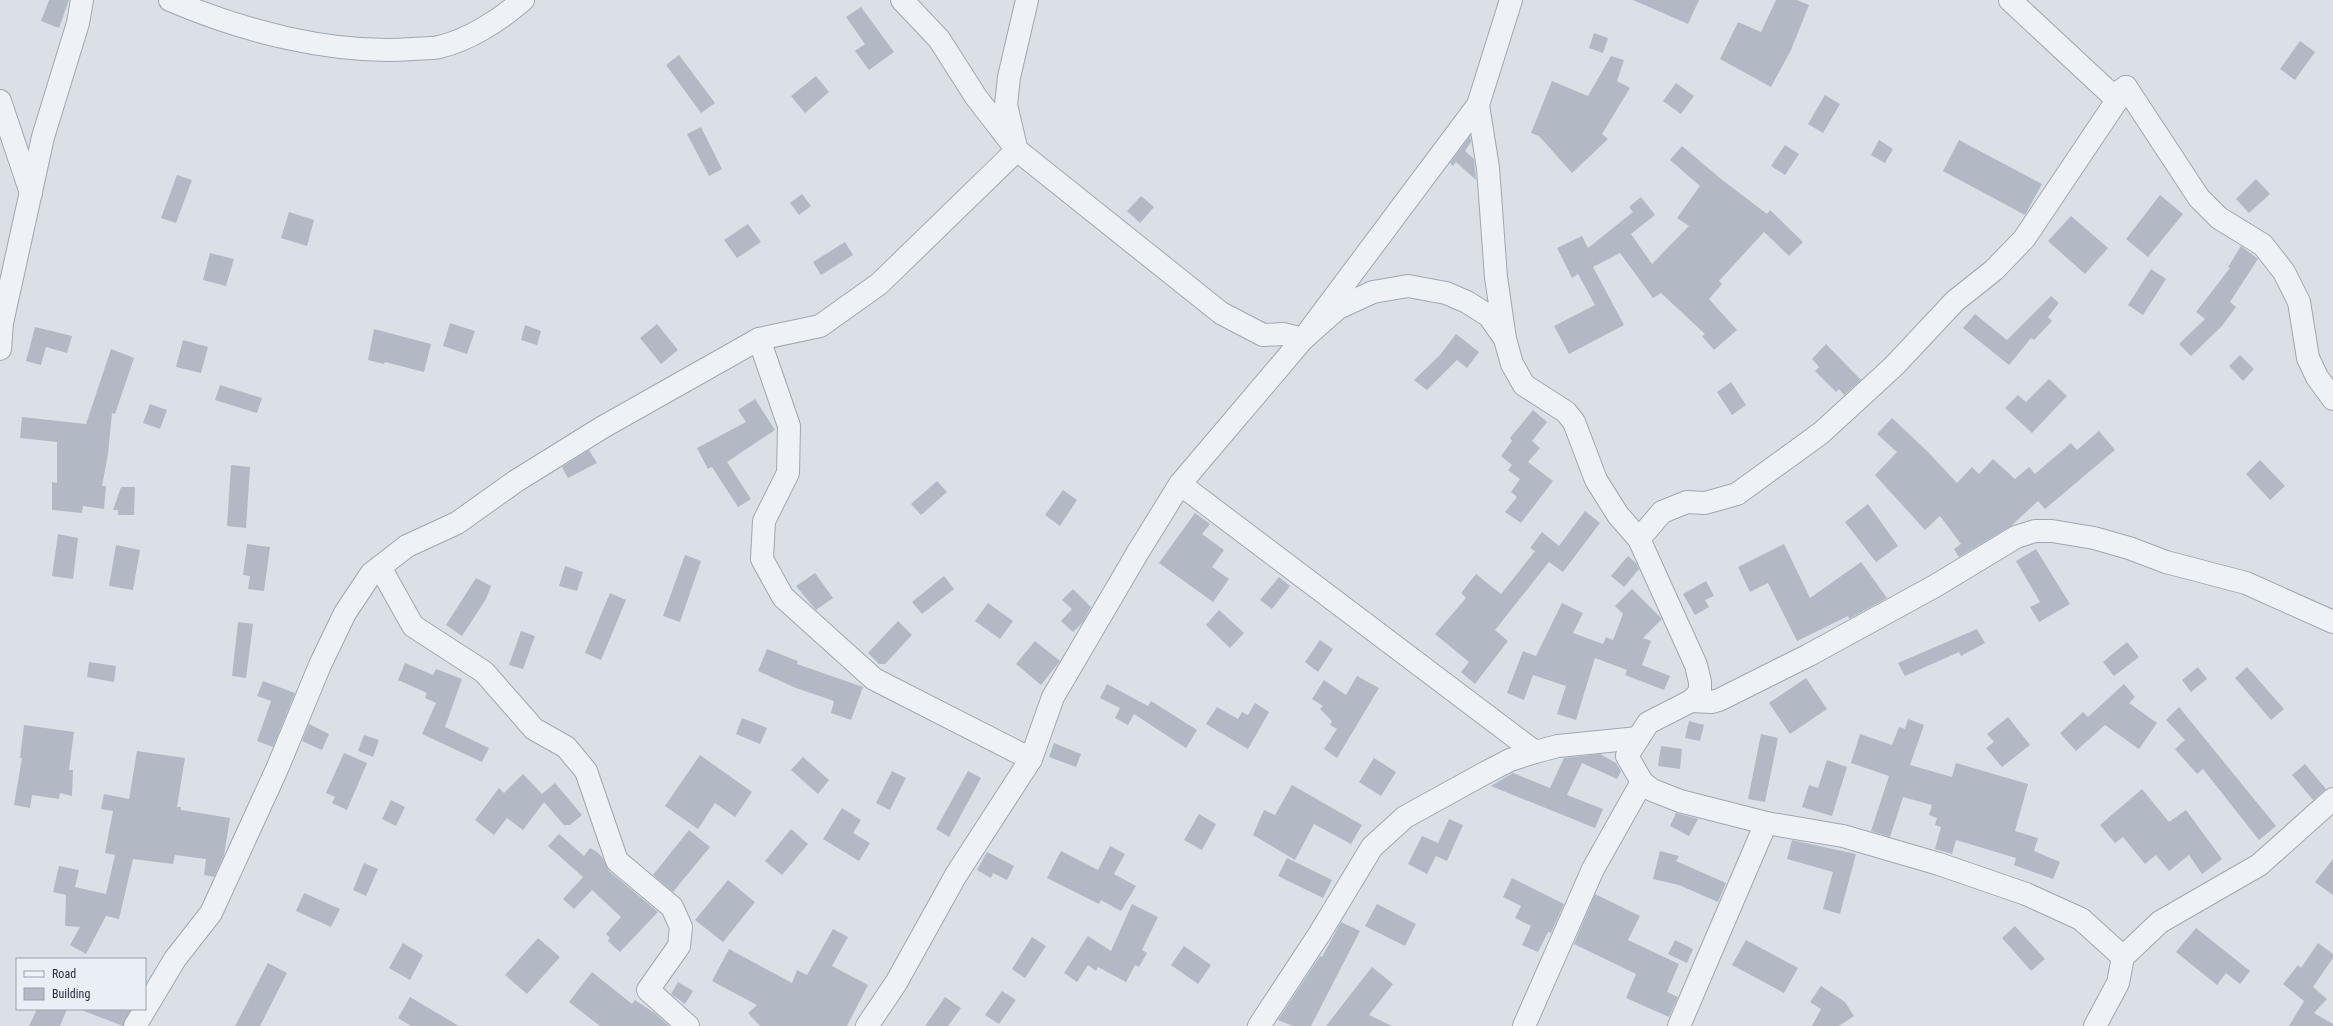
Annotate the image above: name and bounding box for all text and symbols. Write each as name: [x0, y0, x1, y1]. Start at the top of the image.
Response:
legend: [16, 958, 146, 1010]
text: Road: [52, 967, 76, 981]
text: Building: [52, 987, 90, 1001]

